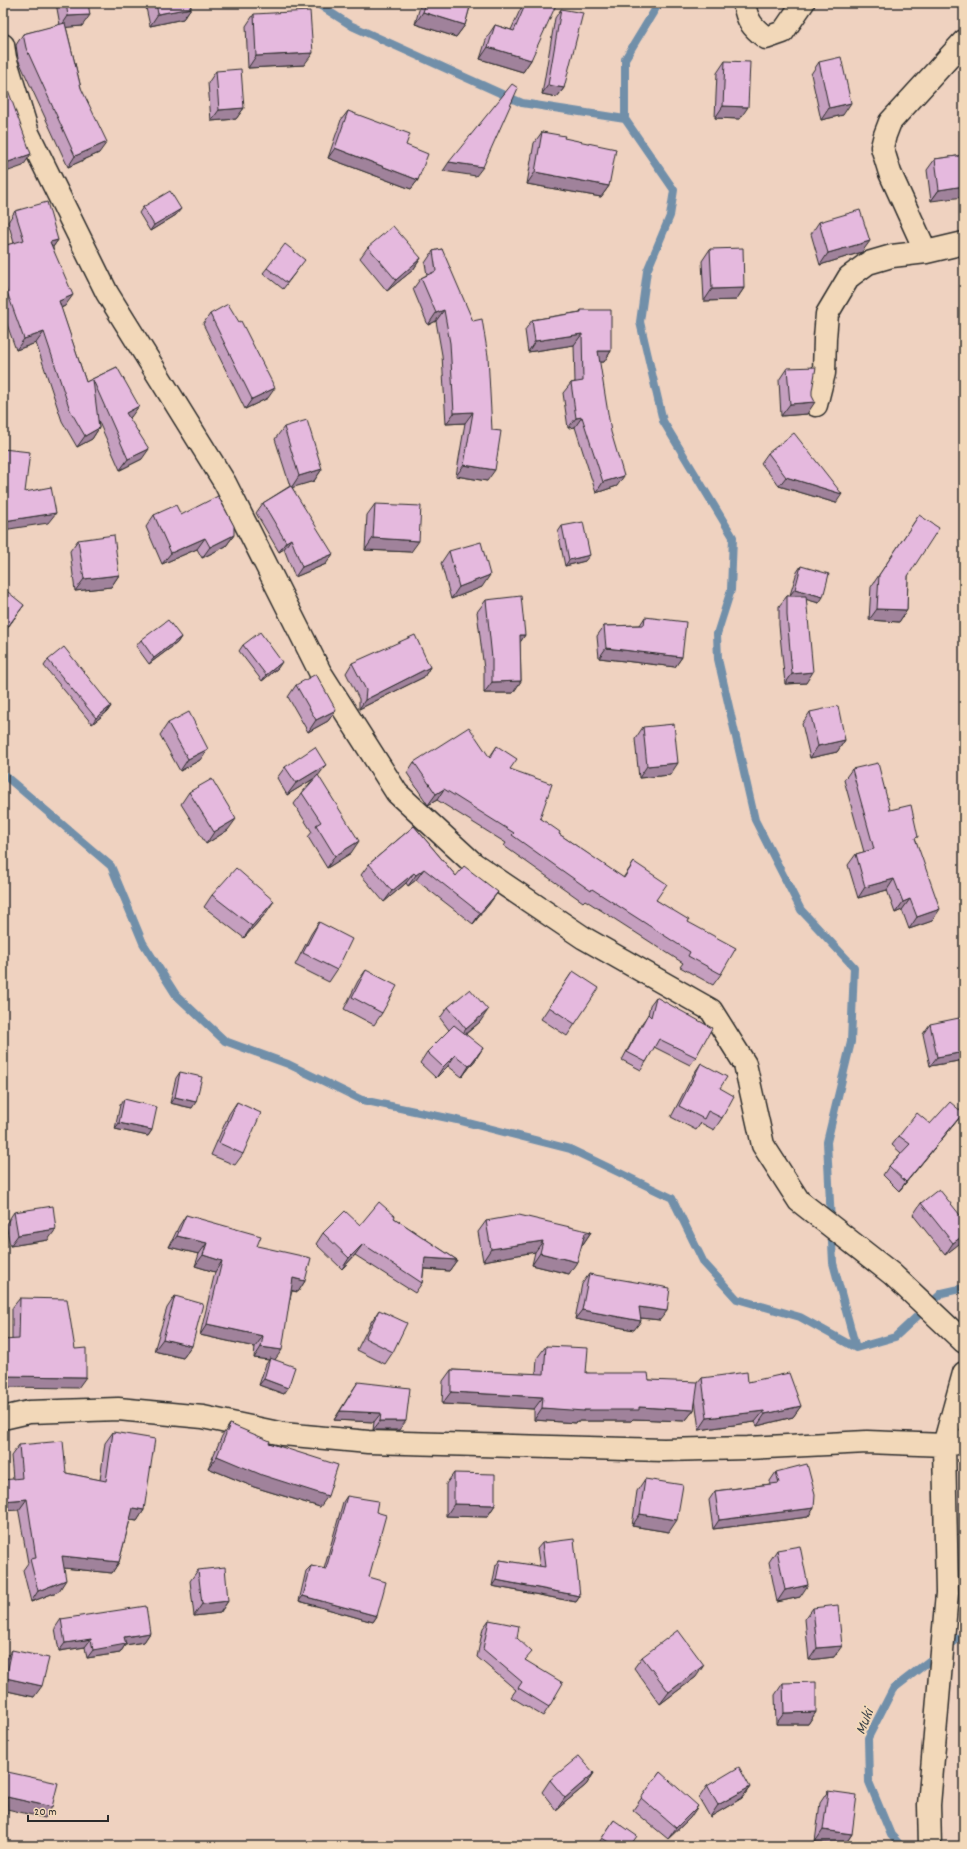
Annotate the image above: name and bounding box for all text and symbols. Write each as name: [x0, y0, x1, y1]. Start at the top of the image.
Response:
water label: Muki: [850, 1703, 882, 1738]
scale bar: [28, 1797, 108, 1823]
text: 20 m: [34, 1804, 57, 1821]

